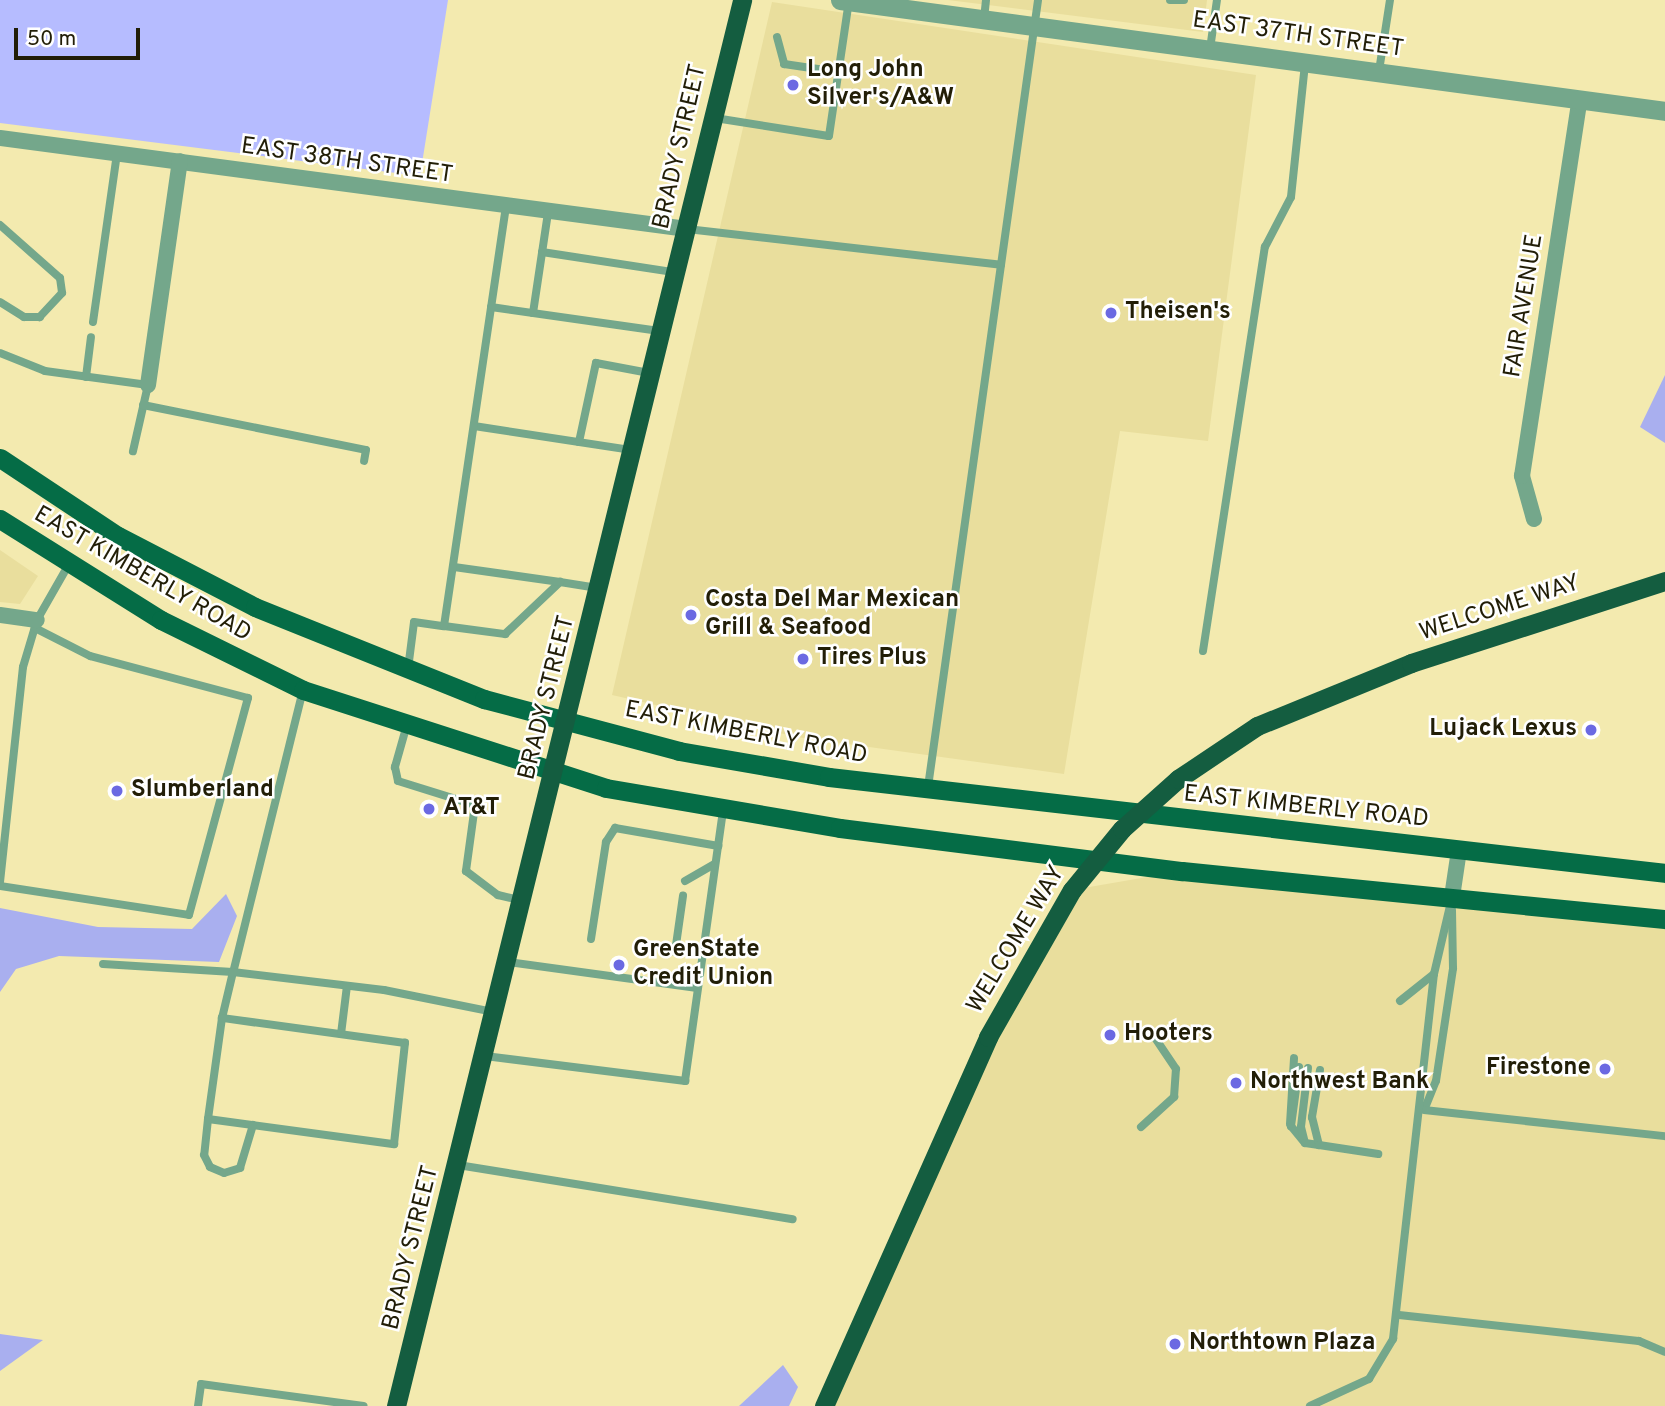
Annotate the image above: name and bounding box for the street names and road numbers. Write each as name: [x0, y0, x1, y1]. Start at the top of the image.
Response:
street label: EAST 37TH STREET: [1190, 7, 1406, 65]
street label: BRADY STREET: [648, 61, 714, 233]
street label: EAST 38TH STREET: [239, 133, 455, 191]
street label: FAIR AVENUE: [1499, 232, 1551, 380]
street label: EAST KIMBERLY ROAD: [27, 500, 257, 650]
street label: WELCOME WAY: [1416, 569, 1584, 649]
street label: BRADY STREET: [514, 612, 582, 784]
street label: EAST KIMBERLY ROAD: [621, 696, 871, 772]
street label: EAST KIMBERLY ROAD: [1181, 781, 1431, 835]
street label: WELCOME WAY: [962, 861, 1072, 1019]
street label: BRADY STREET: [378, 1162, 446, 1334]

